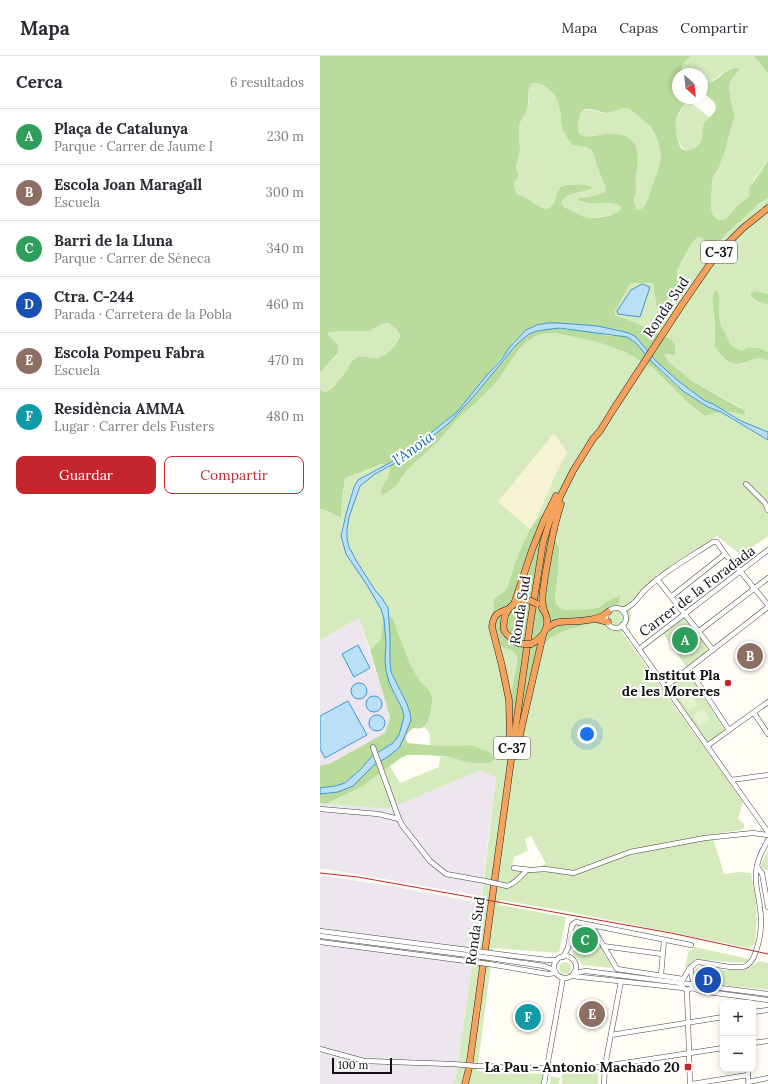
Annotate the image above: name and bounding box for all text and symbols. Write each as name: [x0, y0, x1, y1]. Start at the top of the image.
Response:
text: Mapa: [20, 16, 70, 40]
text: Mapa: [562, 19, 597, 37]
text: Capas: [619, 19, 658, 37]
text: Compartir: [680, 19, 748, 37]
north arrow: [672, 68, 708, 104]
text: Cerca: [16, 71, 63, 93]
text: 6 resultados: [230, 74, 304, 91]
text: Plaça de Catalunya: [54, 119, 188, 138]
text: A: [25, 128, 33, 145]
text: 230 m: [267, 128, 304, 145]
text: Parque · Carrer de Jaume I: [54, 138, 213, 155]
text: Escola Joan Maragall: [54, 175, 202, 194]
text: B: [25, 184, 33, 201]
text: 300 m: [266, 184, 304, 201]
text: Escuela: [54, 194, 100, 211]
text: Barri de la Lluna: [54, 231, 173, 250]
text: C: [25, 240, 33, 257]
text: 340 m: [267, 240, 304, 257]
road number: C-37: [701, 241, 737, 263]
text: Parque · Carrer de Sèneca: [54, 250, 211, 267]
street label: Ronda Sud: [639, 273, 693, 341]
text: Ctra. C-244: [54, 287, 134, 306]
text: D: [24, 296, 34, 313]
text: 460 m: [266, 296, 304, 313]
text: Parada · Carretera de la Pobla: [54, 306, 232, 323]
text: Escola Pompeu Fabra: [54, 343, 205, 362]
text: E: [25, 352, 33, 369]
text: 470 m: [268, 352, 304, 369]
text: Escuela: [54, 362, 100, 379]
text: Residència AMMA: [54, 399, 185, 418]
text: F: [25, 408, 33, 425]
text: 480 m: [267, 408, 304, 425]
text: Lugar · Carrer dels Fusters: [54, 418, 214, 435]
water label: l'Anoia: [389, 426, 438, 469]
button: Guardar: [16, 456, 156, 494]
button: Compartir: [164, 456, 304, 494]
street label: Carrer de la Foradada: [635, 541, 759, 641]
street label: Ronda Sud: [506, 574, 534, 646]
pin: A: [672, 625, 698, 655]
pin: B: [737, 641, 763, 671]
place label: Institut Pla de les Moreres: [622, 666, 721, 700]
marker: Institut Pla de les Moreres: [723, 678, 733, 688]
your location: [577, 724, 597, 744]
road number: C-37: [494, 737, 530, 759]
street label: Ronda Sud: [461, 895, 489, 967]
pin: C: [572, 925, 598, 955]
pin: D: [695, 965, 721, 995]
pin: E: [579, 999, 605, 1029]
map controls: [720, 1000, 756, 1072]
button: +: [720, 1000, 756, 1036]
pin: F: [515, 1002, 541, 1032]
button: −: [720, 1036, 756, 1072]
scale bar: [332, 1056, 392, 1075]
text: 100 m: [338, 1058, 368, 1072]
place label: La Pau - Antonio Machado 20: [484, 1058, 680, 1076]
marker: La Pau - Antonio Machado 20: [683, 1062, 693, 1072]

